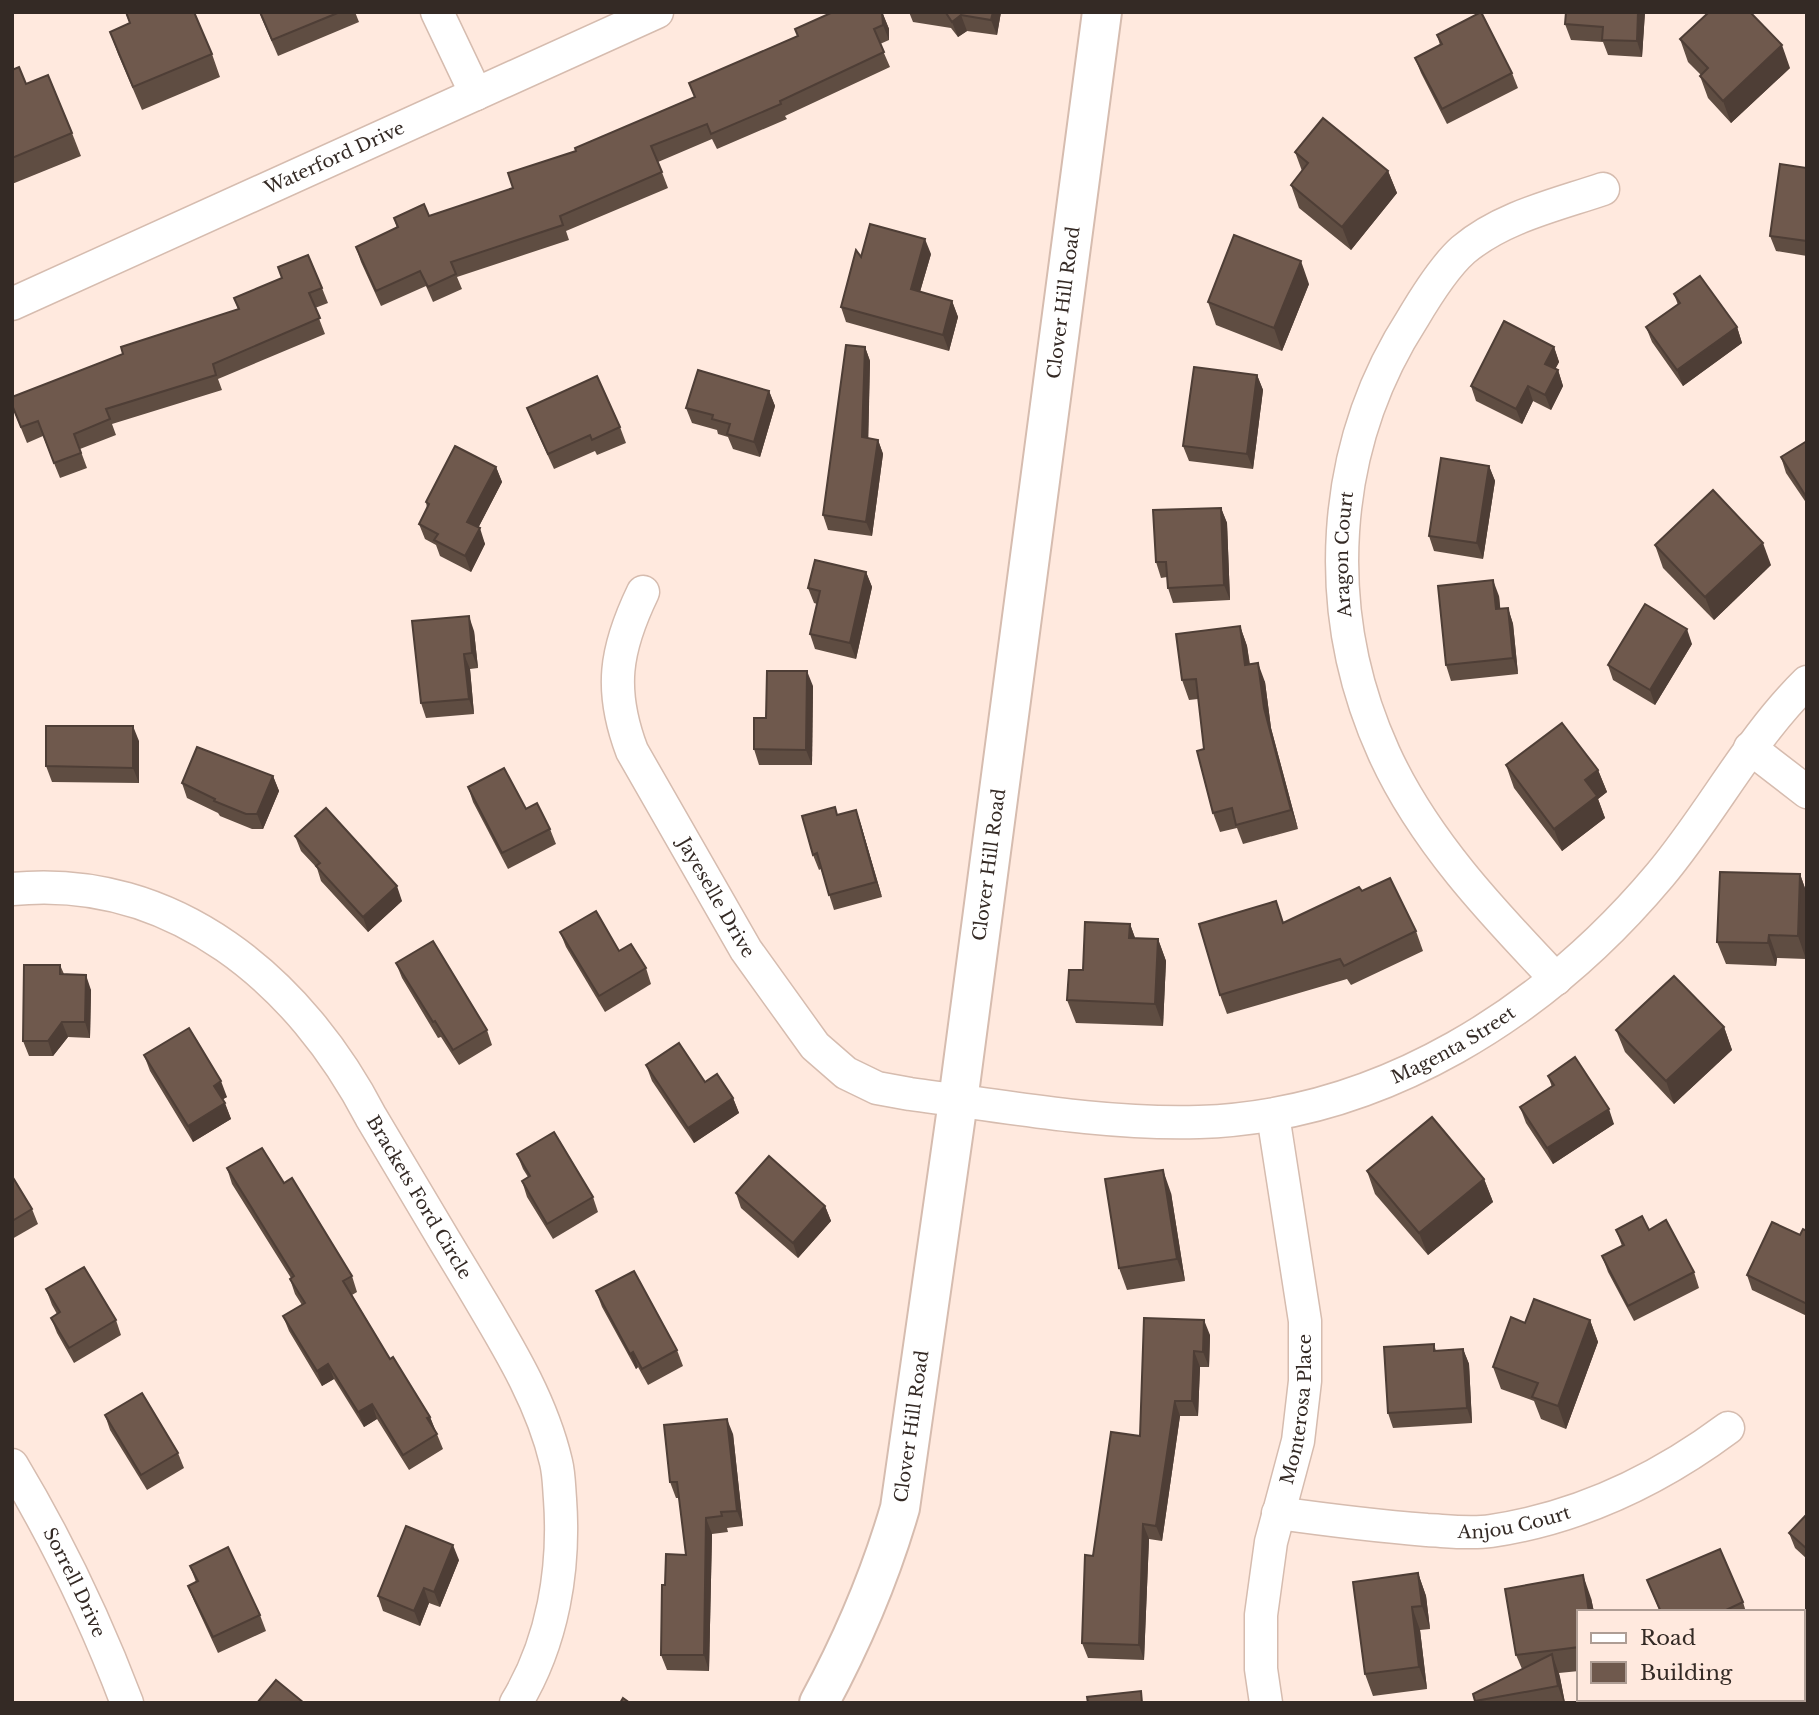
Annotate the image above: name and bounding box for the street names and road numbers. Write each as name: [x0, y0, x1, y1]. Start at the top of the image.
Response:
street label: Waterford Drive: [260, 117, 408, 200]
street label: Clover Hill Road: [1043, 225, 1085, 380]
street label: Aragon Court: [1331, 490, 1358, 620]
street label: Clover Hill Road: [968, 787, 1010, 942]
street label: Jayeselle Drive: [672, 832, 759, 962]
street label: Magenta Street: [1388, 1002, 1520, 1089]
street label: Brackets Ford Circle: [362, 1112, 476, 1283]
street label: Monterosa Place: [1276, 1334, 1316, 1487]
street label: Clover Hill Road: [890, 1349, 933, 1504]
street label: Anjou Court: [1456, 1502, 1573, 1543]
street label: Sorrell Drive: [38, 1524, 110, 1641]

